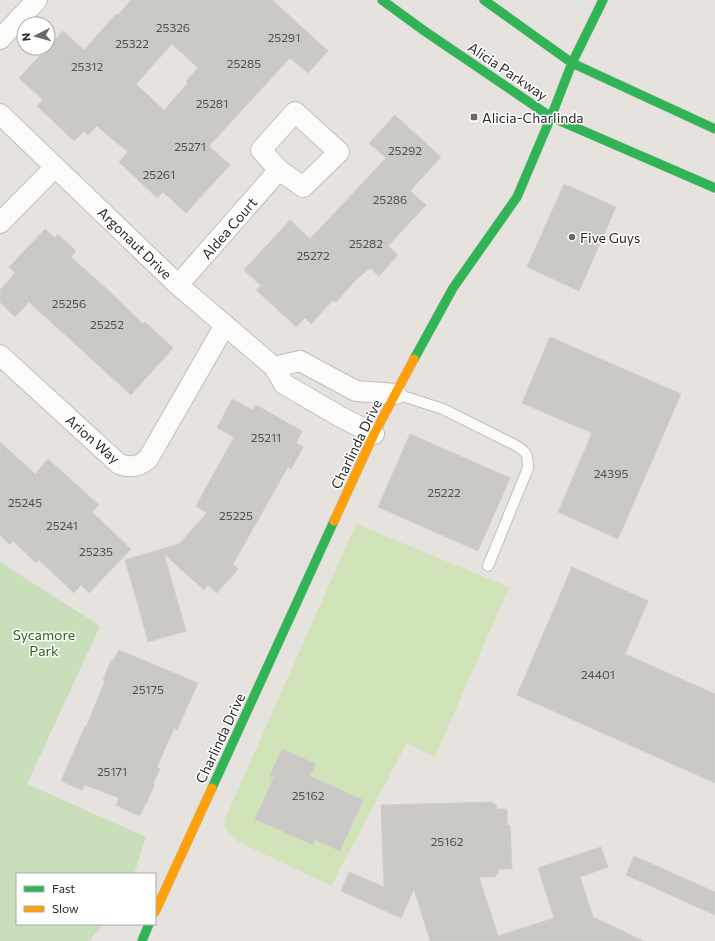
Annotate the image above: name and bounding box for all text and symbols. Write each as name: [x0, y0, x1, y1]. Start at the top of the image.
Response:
north arrow: [16, 16, 56, 56]
house number: 25326: [156, 20, 190, 34]
house number: 25291: [268, 30, 300, 44]
text: N: [19, 32, 32, 42]
house number: 25322: [115, 36, 149, 50]
street label: Alicia Parkway: [465, 38, 551, 104]
house number: 25285: [227, 56, 261, 70]
house number: 25312: [71, 59, 103, 73]
house number: 25281: [196, 96, 228, 110]
place label: Alicia-Charlinda: [482, 109, 584, 126]
marker: Alicia-Charlinda: [469, 112, 479, 122]
house number: 25271: [174, 139, 206, 153]
house number: 25292: [388, 143, 422, 157]
house number: 25261: [143, 167, 175, 181]
house number: 25286: [373, 192, 407, 206]
street label: Aldea Court: [198, 194, 260, 262]
street label: Argonaut Drive: [94, 203, 176, 283]
place label: Five Guys: [580, 229, 640, 246]
marker: Five Guys: [567, 232, 577, 242]
house number: 25282: [349, 236, 383, 250]
house number: 25272: [296, 248, 330, 262]
house number: 25256: [52, 296, 86, 310]
house number: 25252: [90, 317, 124, 331]
street label: Charlinda Drive: [327, 396, 385, 492]
street label: Arion Way: [63, 411, 123, 467]
house number: 25211: [251, 430, 281, 444]
house number: 24395: [594, 466, 628, 480]
house number: 25222: [427, 485, 461, 499]
house number: 25245: [8, 495, 42, 509]
house number: 25225: [219, 508, 253, 522]
house number: 25241: [46, 518, 78, 532]
house number: 25235: [79, 544, 113, 558]
park label: Sycamore Park: [13, 626, 75, 659]
house number: 24401: [581, 667, 615, 681]
house number: 25175: [132, 682, 164, 696]
street label: Charlinda Drive: [192, 690, 248, 786]
house number: 25171: [97, 764, 127, 778]
house number: 25162: [292, 788, 325, 802]
house number: 25162: [431, 834, 464, 848]
legend: [16, 873, 156, 925]
text: Fast: [52, 881, 75, 895]
text: Slow: [52, 901, 79, 915]

